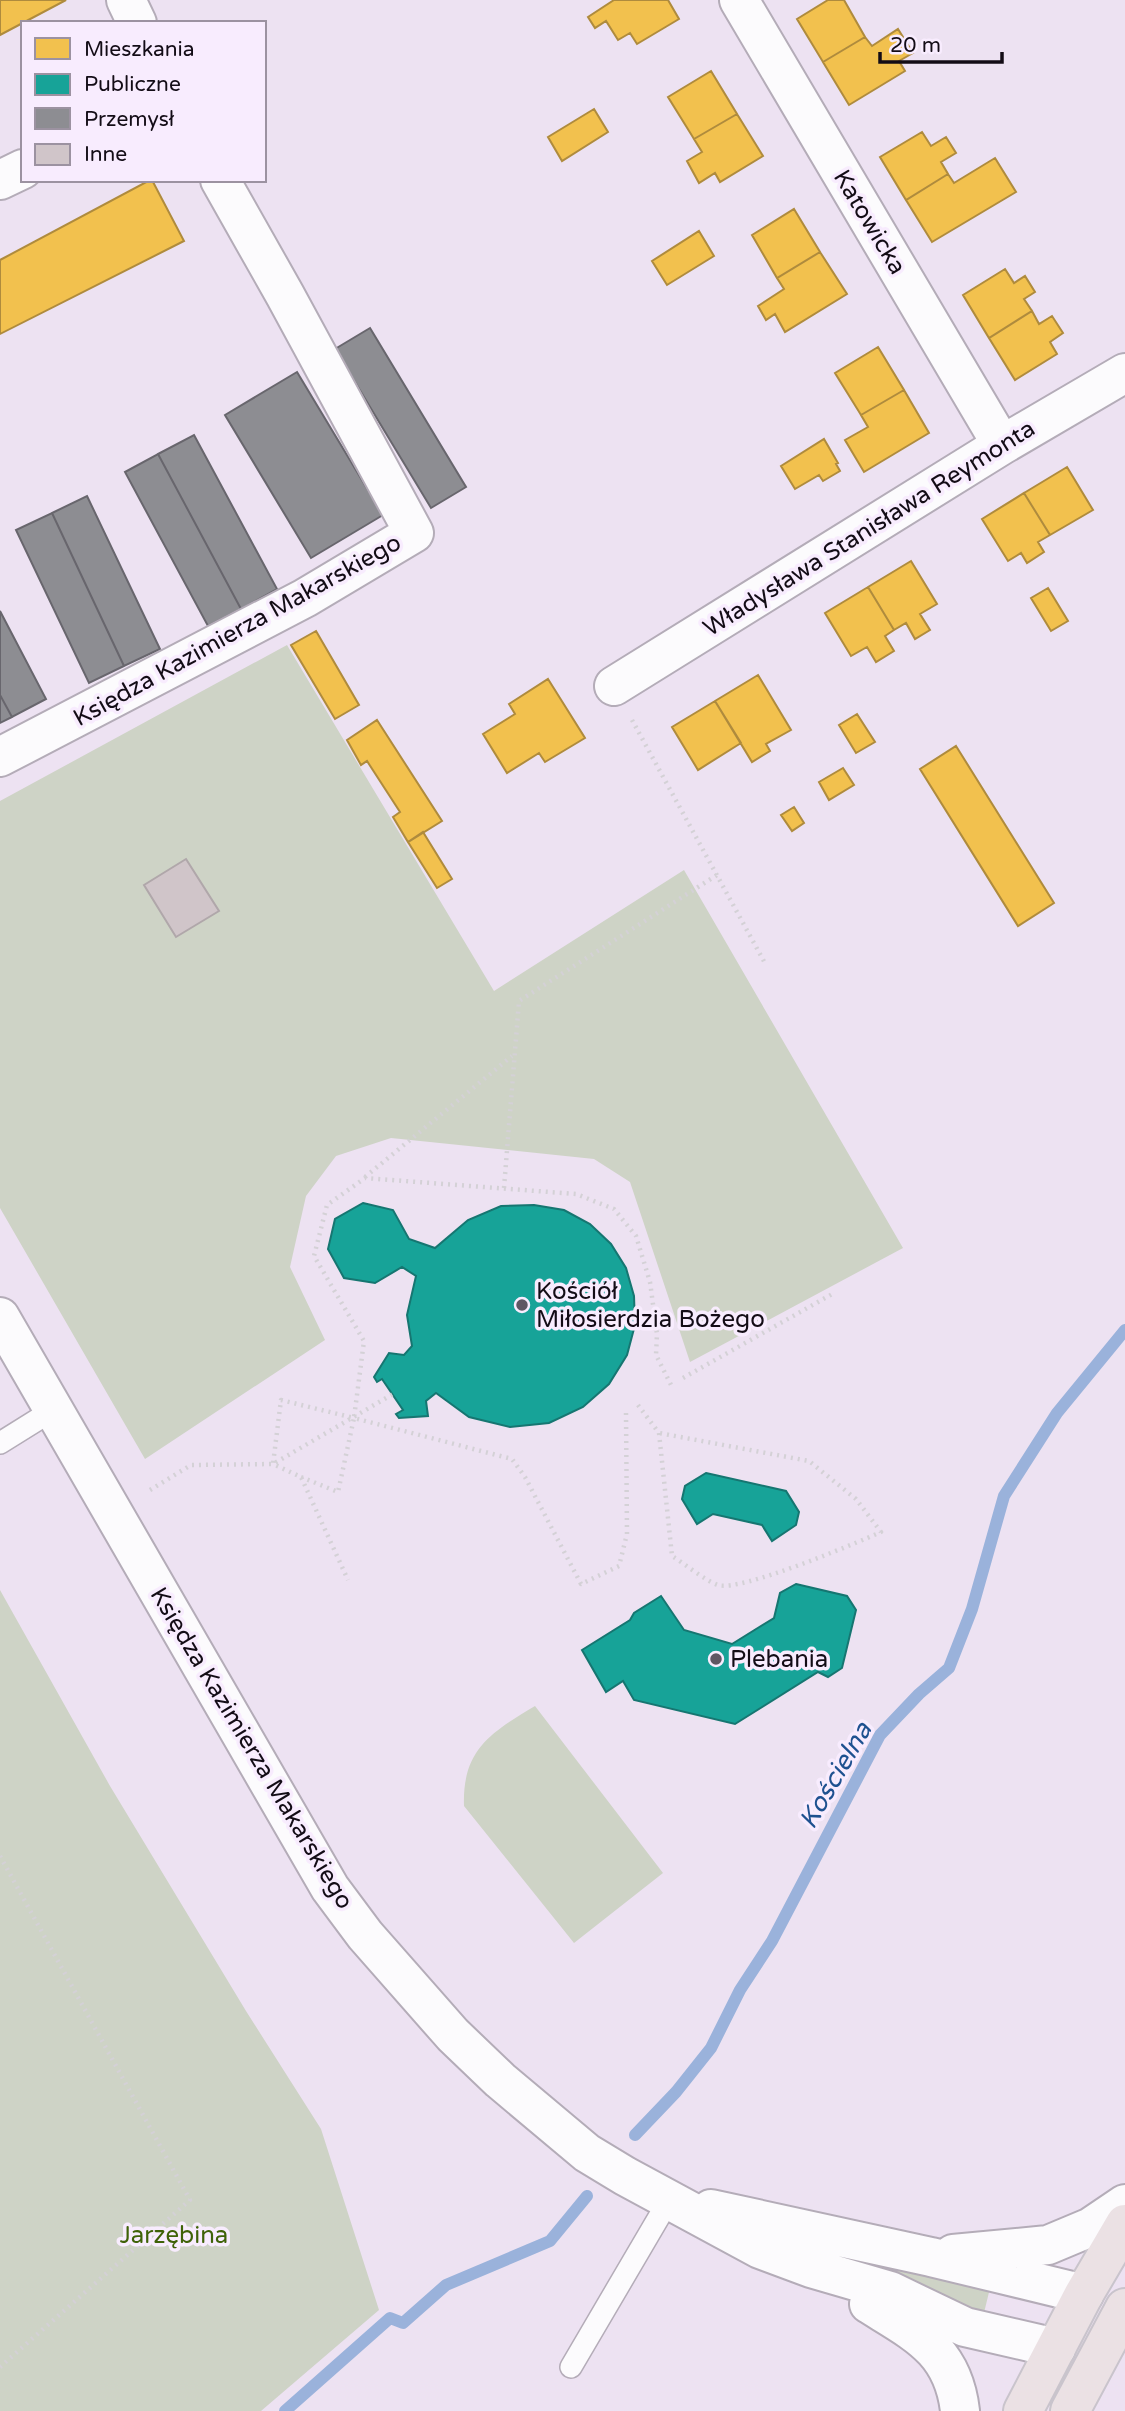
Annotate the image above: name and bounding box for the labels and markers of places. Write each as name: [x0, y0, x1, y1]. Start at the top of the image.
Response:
place label: Kościół Miłosierdzia Bożego: [536, 1277, 765, 1334]
marker: Kościół Miłosierdzia Bożego: [514, 1297, 530, 1313]
place label: Plebania: [730, 1645, 828, 1674]
marker: Plebania: [708, 1651, 724, 1667]

